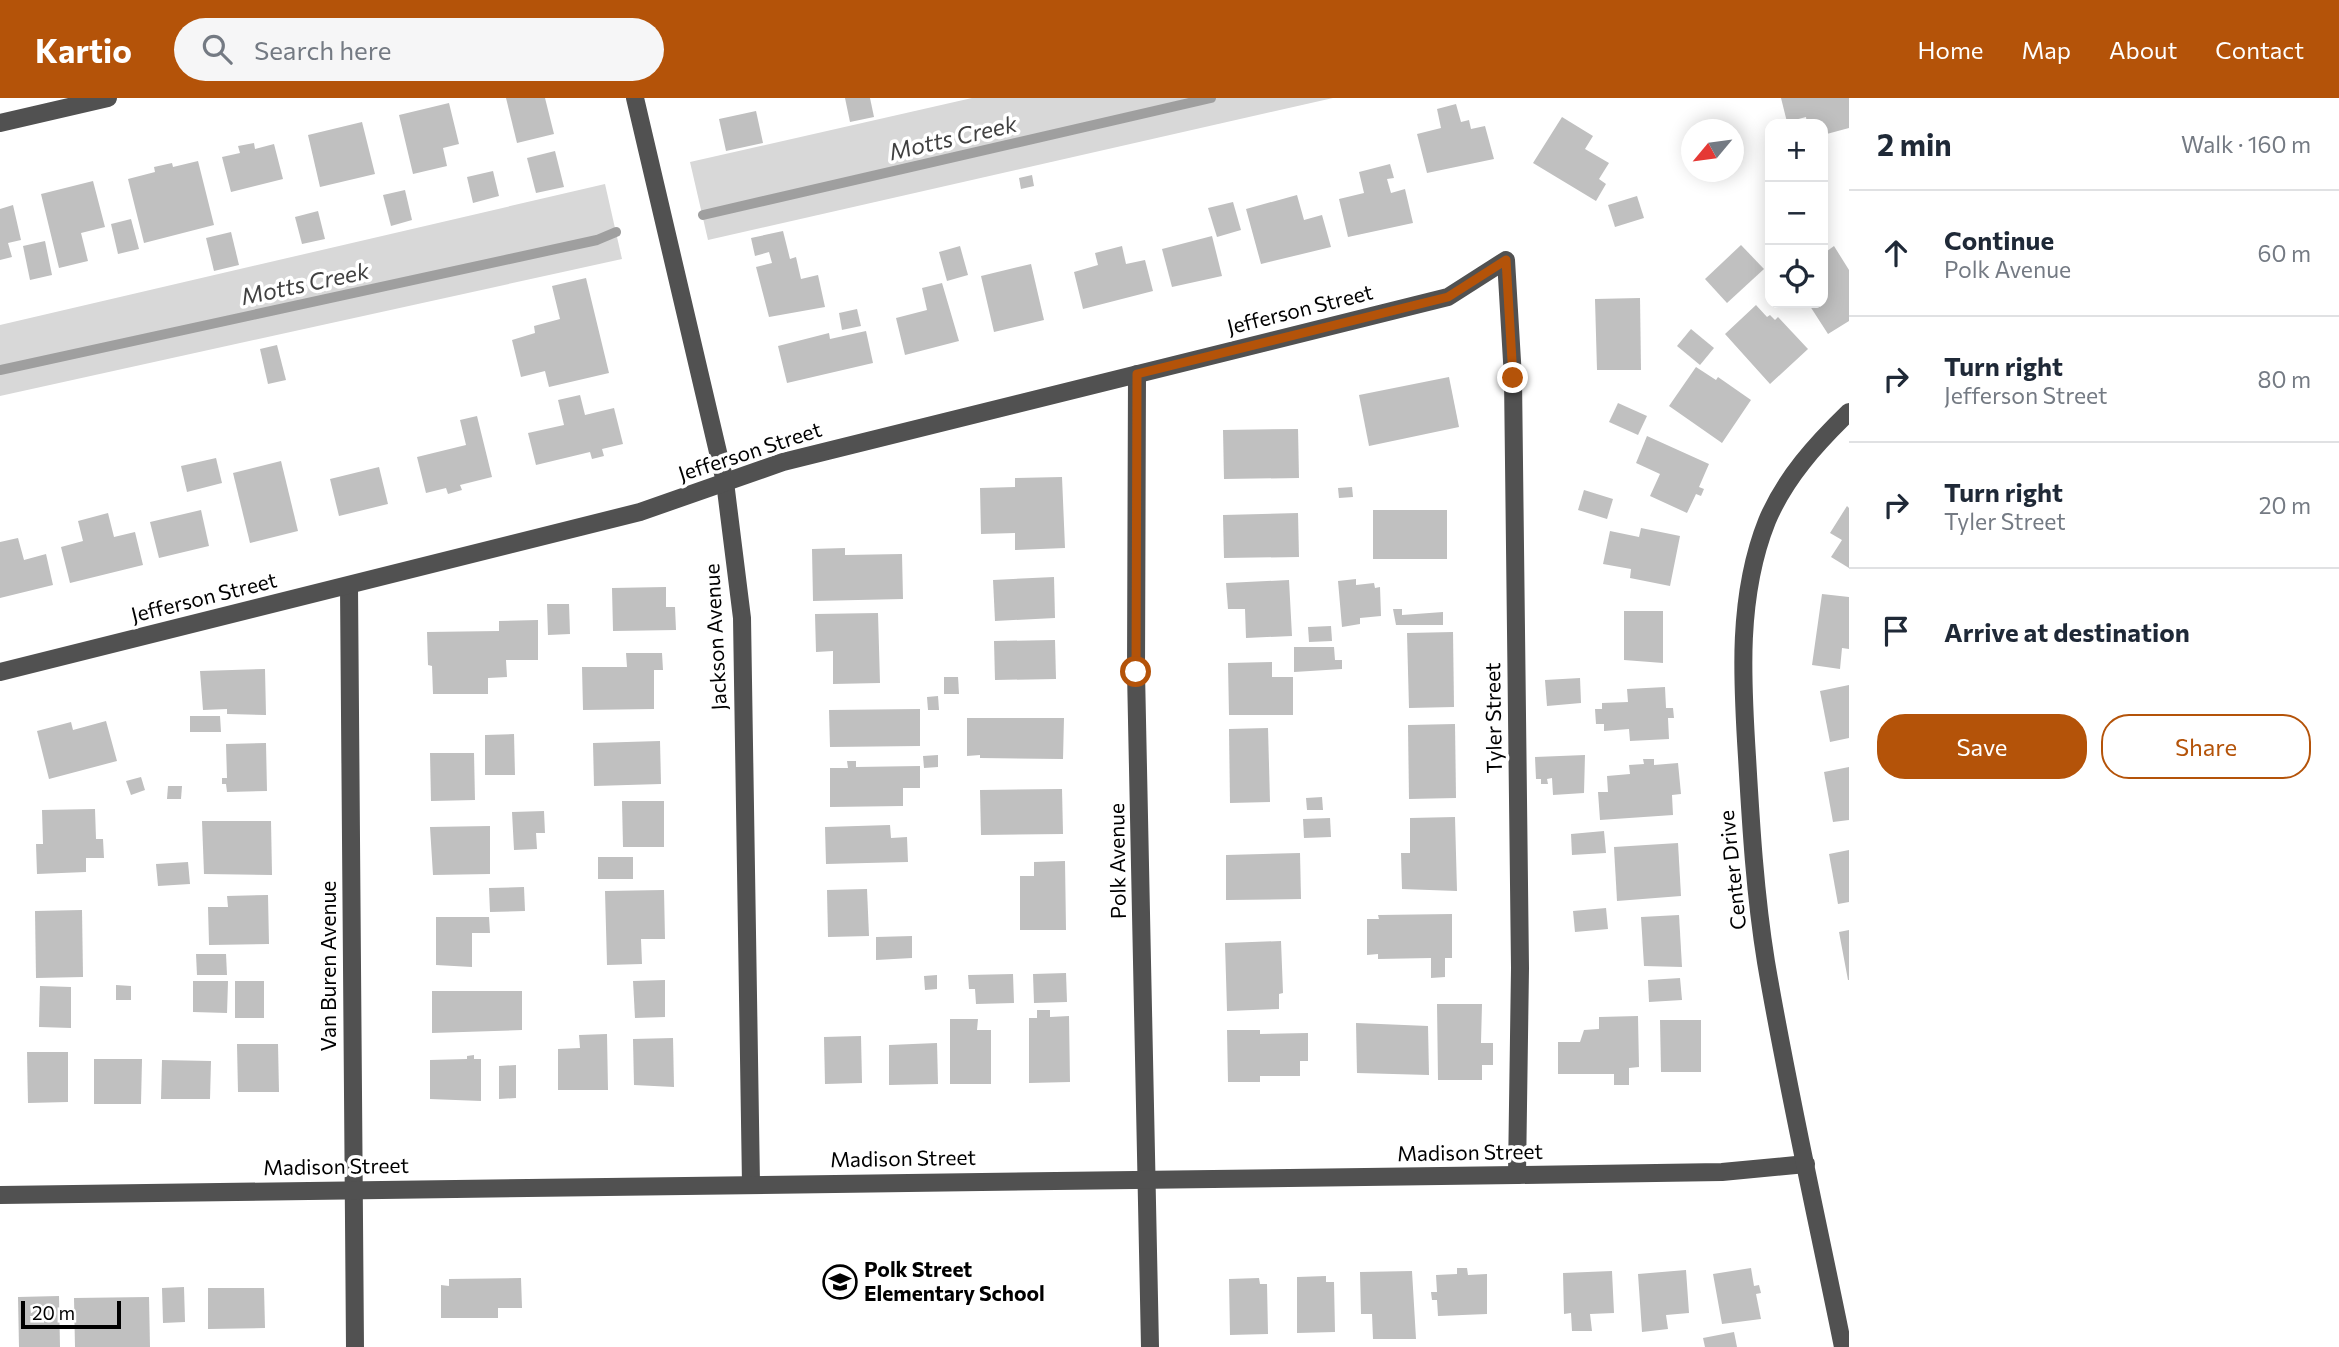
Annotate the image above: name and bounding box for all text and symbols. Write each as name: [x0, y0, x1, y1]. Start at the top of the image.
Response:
search box: [174, 18, 664, 81]
text: Kartio: [35, 29, 132, 70]
icon: search: [198, 30, 236, 68]
text: Search here: [254, 34, 391, 65]
text: Home: [1918, 35, 1984, 64]
text: Map: [2022, 35, 2071, 64]
text: About: [2109, 35, 2177, 64]
text: Contact: [2215, 35, 2304, 64]
water label: Motts Creek: [886, 109, 1020, 165]
north arrow: [1681, 119, 1744, 182]
map controls: [1765, 119, 1828, 308]
button: +: [1765, 119, 1828, 182]
text: 2 min: [1877, 125, 1952, 162]
text: Walk · 160 m: [2181, 130, 2311, 158]
button: −: [1765, 182, 1828, 245]
text: Continue: [1944, 224, 2054, 255]
icon: ahead: [1877, 234, 1915, 272]
text: 60 m: [2258, 239, 2311, 267]
button: locate: [1765, 245, 1828, 308]
text: Polk Avenue: [1944, 255, 2071, 283]
water label: Motts Creek: [238, 256, 372, 310]
street label: Jefferson Street: [1224, 278, 1375, 339]
text: Turn right: [1944, 350, 2063, 381]
icon: right: [1877, 360, 1915, 398]
route end: [1497, 362, 1528, 393]
text: 80 m: [2258, 365, 2311, 393]
text: Jefferson Street: [1944, 381, 2107, 409]
street label: Jefferson Street: [675, 416, 824, 486]
text: Turn right: [1944, 476, 2063, 507]
icon: right: [1877, 486, 1915, 524]
text: 20 m: [2259, 491, 2311, 519]
text: Tyler Street: [1944, 507, 2066, 535]
street label: Jackson Avenue: [698, 563, 731, 711]
street label: Jefferson Street: [128, 566, 279, 627]
icon: arrive: [1877, 612, 1915, 650]
text: Arrive at destination: [1944, 616, 2190, 647]
route start: [1120, 656, 1151, 687]
street label: Tyler Street: [1479, 662, 1506, 774]
button: Save: [1877, 714, 2087, 779]
button: Share: [2101, 714, 2311, 779]
street label: Polk Avenue: [1103, 803, 1130, 919]
street label: Center Drive: [1713, 809, 1750, 931]
street label: Van Buren Avenue: [315, 881, 340, 1051]
street label: Madison Street: [1397, 1138, 1543, 1165]
street label: Madison Street: [830, 1144, 976, 1171]
street label: Madison Street: [263, 1152, 409, 1179]
place label: Polk Street Elementary School: [864, 1256, 1045, 1305]
school or university icon: Polk Street Elementary School: [821, 1263, 859, 1301]
scale bar: [21, 1298, 121, 1330]
text: 20 m: [32, 1301, 75, 1324]

